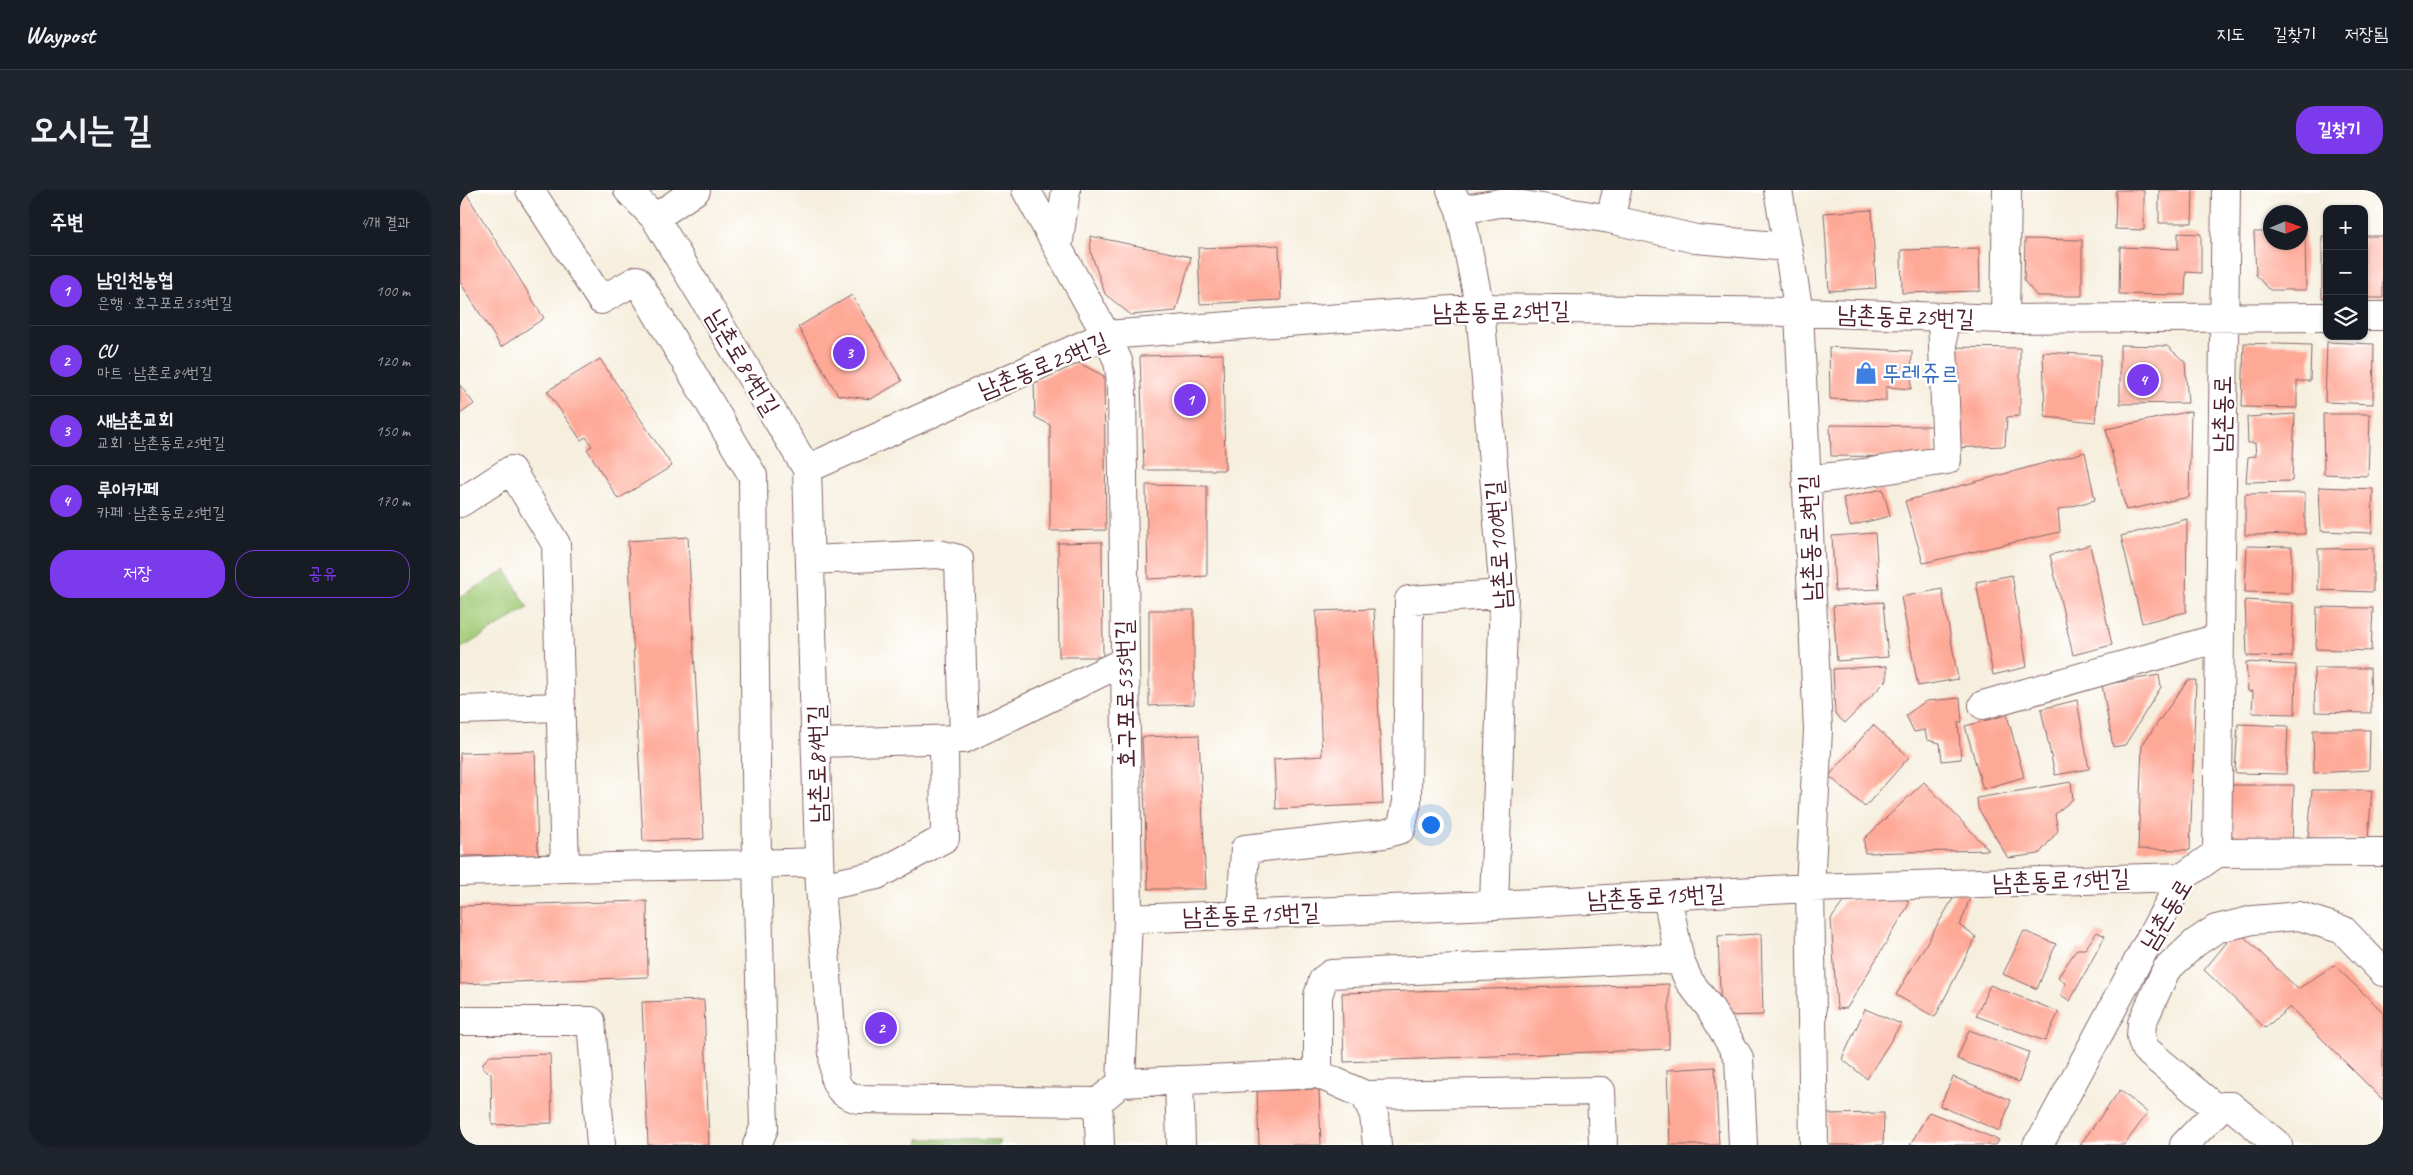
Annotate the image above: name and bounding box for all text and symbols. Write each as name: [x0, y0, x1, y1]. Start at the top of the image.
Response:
text: Waypost: [25, 20, 95, 50]
text: 지도: [2216, 23, 2245, 45]
text: 길찾기: [2273, 23, 2317, 45]
text: 저장됨: [2345, 23, 2388, 45]
button: 길찾기: [2296, 106, 2383, 154]
text: 오시는 길: [30, 107, 151, 152]
north arrow: [2263, 205, 2308, 250]
map controls: [2323, 205, 2368, 340]
button: +: [2323, 205, 2368, 250]
text: 주변: [50, 209, 84, 235]
text: 4개 결과: [360, 213, 410, 233]
button: −: [2323, 250, 2368, 295]
text: 남인천농협: [97, 268, 173, 292]
text: 1: [62, 281, 70, 301]
text: 100 m: [376, 281, 410, 301]
text: 은행 · 호구포로535번길: [97, 293, 232, 313]
street label: 남촌동로25번길: [1432, 295, 1570, 327]
button: layers: [2323, 295, 2368, 340]
street label: 남촌동로25번길: [1837, 299, 1975, 333]
street label: 남촌로84번길: [700, 304, 786, 420]
street label: 남촌동로25번길: [974, 325, 1112, 405]
pin: 3: [833, 334, 865, 372]
text: CU: [97, 339, 115, 363]
text: 2: [62, 351, 70, 371]
text: 120 m: [376, 351, 410, 371]
place label: 뚜레쥬르: [1882, 358, 1959, 388]
shop icon: 뚜레쥬르: [1853, 360, 1879, 386]
pin: 4: [2127, 361, 2159, 399]
text: 마트 · 남촌로84번길: [97, 363, 212, 383]
street label: 남촌동로: [2206, 375, 2238, 453]
pin: 1: [1174, 381, 1206, 419]
text: 새남촌교회: [97, 408, 173, 432]
text: 3: [62, 421, 70, 441]
text: 150 m: [376, 421, 410, 441]
text: 교회 · 남촌동로25번길: [97, 433, 225, 453]
street label: 남촌동로3번길: [1792, 474, 1826, 602]
text: 루아카페: [97, 478, 158, 502]
street label: 남촌로100번길: [1479, 480, 1517, 610]
text: 4: [62, 491, 70, 511]
text: 170 m: [376, 491, 410, 511]
text: 카페 · 남촌동로25번길: [97, 503, 225, 523]
button: 저장: [50, 550, 225, 598]
button: 공유: [235, 550, 410, 598]
street label: 호구포로535번길: [1109, 620, 1141, 768]
street label: 남촌로84번길: [801, 705, 833, 823]
your location: [1418, 812, 1444, 838]
street label: 남촌동로15번길: [1992, 863, 2130, 897]
street label: 남촌동로: [2133, 873, 2199, 955]
street label: 남촌동로15번길: [1587, 877, 1725, 915]
street label: 남촌동로15번길: [1182, 897, 1320, 931]
pin: 2: [865, 1009, 897, 1047]

